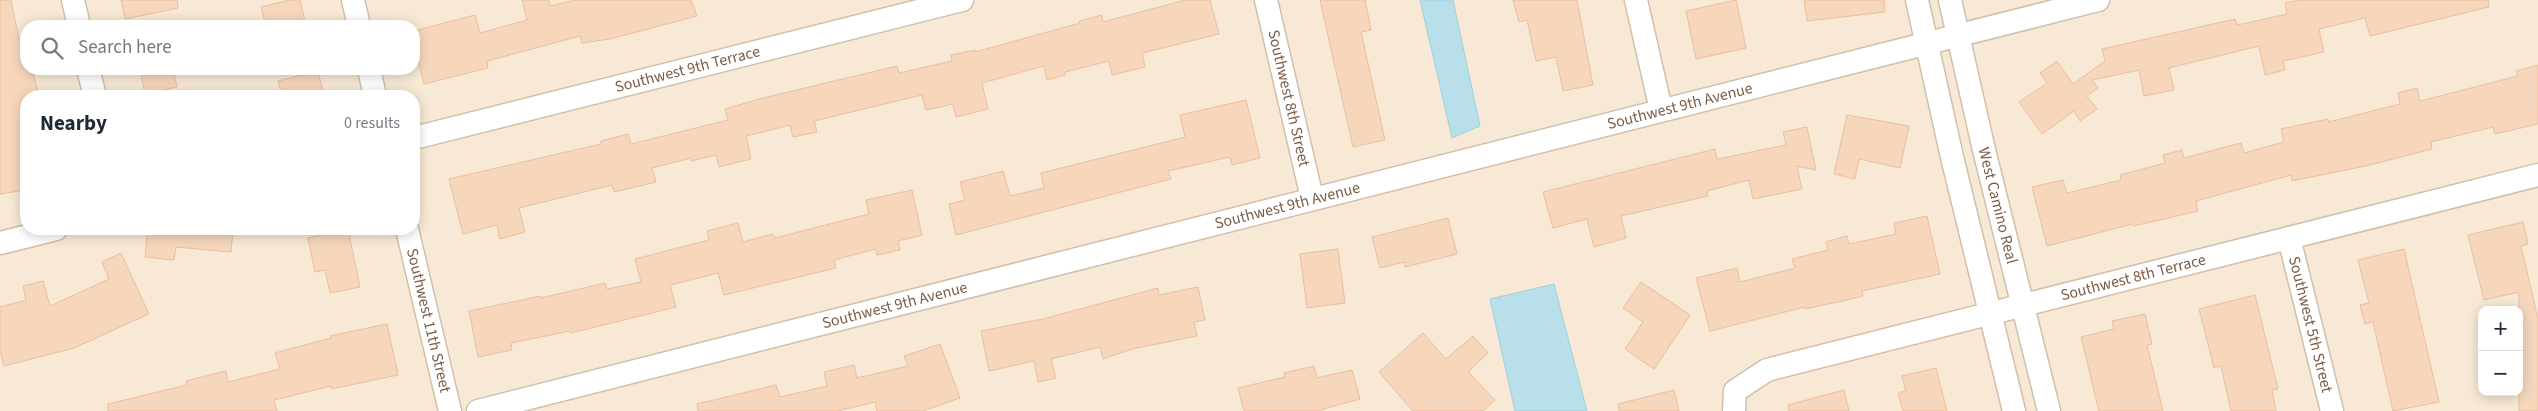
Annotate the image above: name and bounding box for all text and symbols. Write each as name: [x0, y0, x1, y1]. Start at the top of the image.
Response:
search box: [20, 20, 420, 75]
street label: Southwest 8th Street: [1262, 28, 1316, 170]
icon: search: [38, 34, 66, 62]
text: Search here: [78, 34, 172, 61]
street label: Southwest 9th Terrace: [613, 40, 762, 98]
street label: Southwest 9th Avenue: [1605, 77, 1755, 135]
text: Nearby: [40, 108, 107, 138]
text: 0 results: [344, 112, 400, 134]
street label: West Camino Real: [1973, 145, 2023, 266]
street label: Southwest 9th Avenue: [1212, 177, 1362, 235]
street label: Southwest 11th Street: [401, 246, 456, 396]
street label: Southwest 8th Terrace: [2058, 248, 2208, 306]
street label: Southwest 5th Street: [2283, 254, 2338, 395]
street label: Southwest 9th Avenue: [820, 276, 970, 334]
map controls: [2478, 306, 2523, 396]
button: +: [2478, 306, 2523, 351]
button: −: [2478, 351, 2523, 396]

